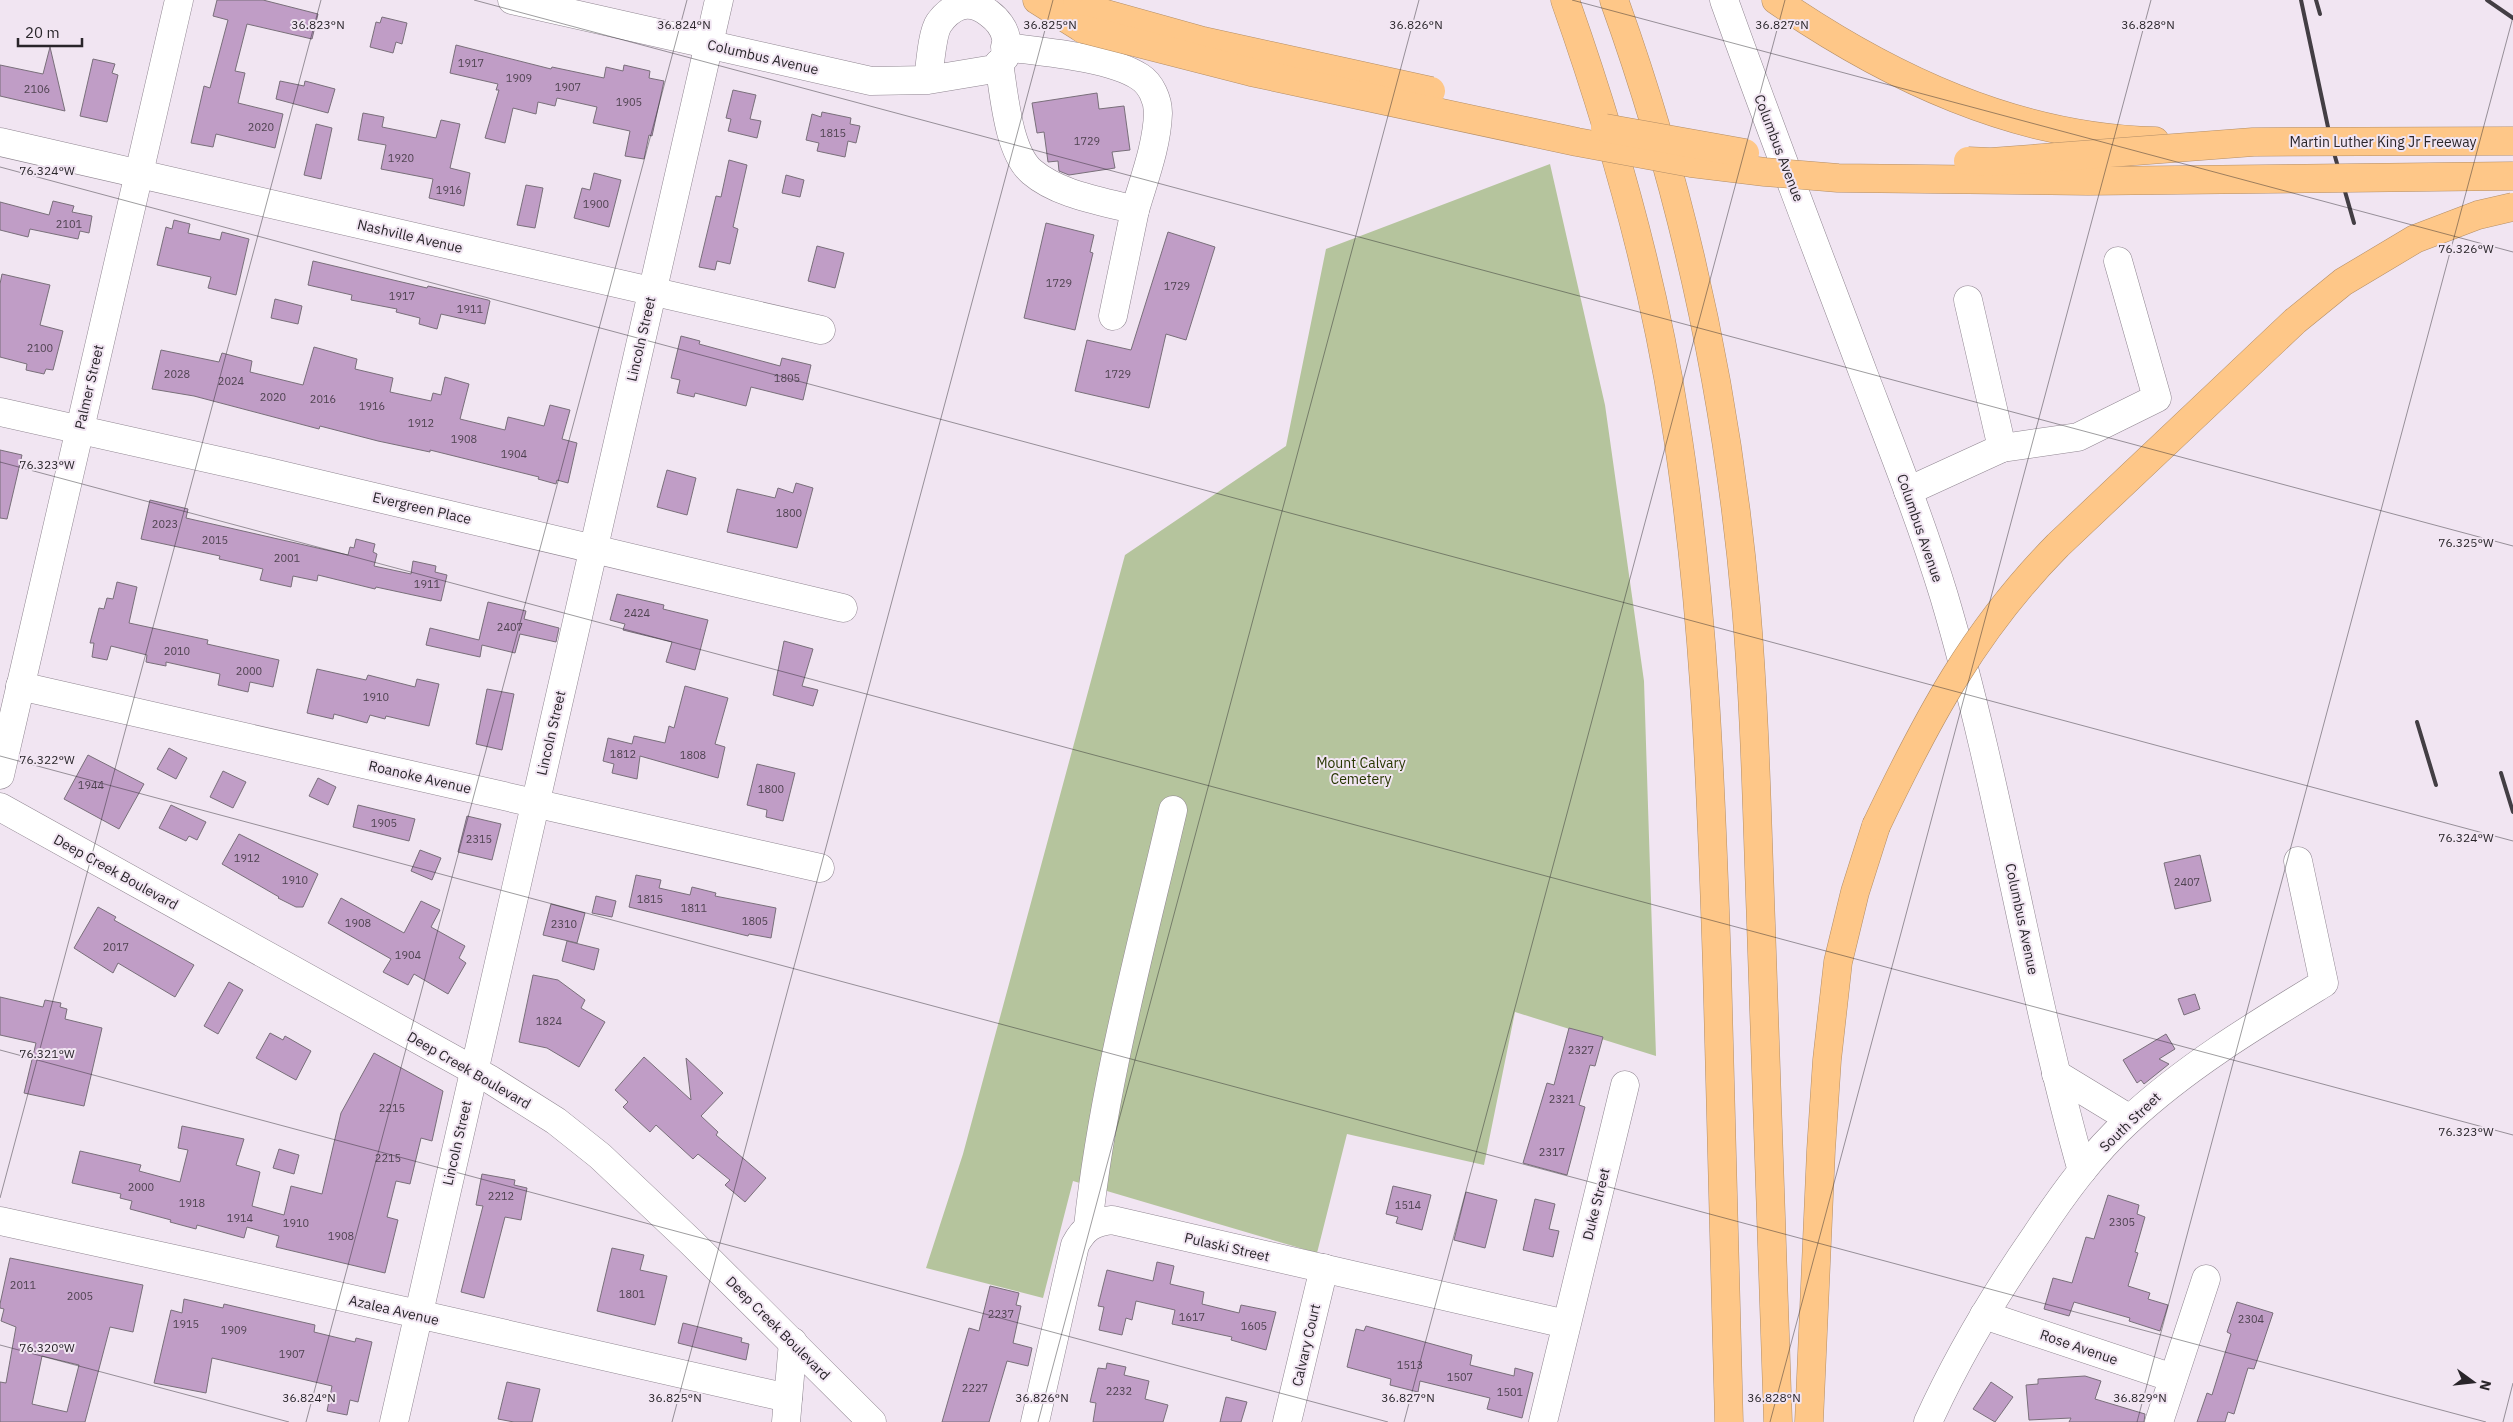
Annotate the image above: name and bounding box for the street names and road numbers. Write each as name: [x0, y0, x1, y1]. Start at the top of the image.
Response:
street label: Columbus Avenue: [706, 35, 821, 79]
street label: Columbus Avenue: [1750, 92, 1808, 204]
street label: Martin Luther King Jr Freeway: [2289, 133, 2477, 151]
street label: Nashville Avenue: [356, 215, 465, 257]
street label: Lincoln Street: [622, 295, 660, 383]
street label: Palmer Street: [71, 343, 108, 431]
street label: Columbus Avenue: [1893, 471, 1947, 585]
street label: Evergreen Place: [371, 488, 474, 528]
street label: Lincoln Street: [532, 689, 570, 777]
street label: Roanoke Avenue: [367, 756, 473, 798]
street label: Deep Creek Boulevard: [51, 830, 181, 914]
street label: Columbus Avenue: [2001, 862, 2043, 977]
street label: Deep Creek Boulevard: [404, 1027, 534, 1113]
street label: South Street: [2096, 1088, 2165, 1156]
street label: Lincoln Street: [438, 1099, 476, 1187]
street label: Duke Street: [1578, 1166, 1614, 1242]
street label: Pulaski Street: [1183, 1228, 1272, 1266]
street label: Deep Creek Boulevard: [722, 1272, 834, 1384]
street label: Azalea Avenue: [347, 1291, 441, 1329]
street label: Calvary Court: [1288, 1302, 1324, 1388]
street label: Rose Avenue: [2038, 1325, 2121, 1369]

